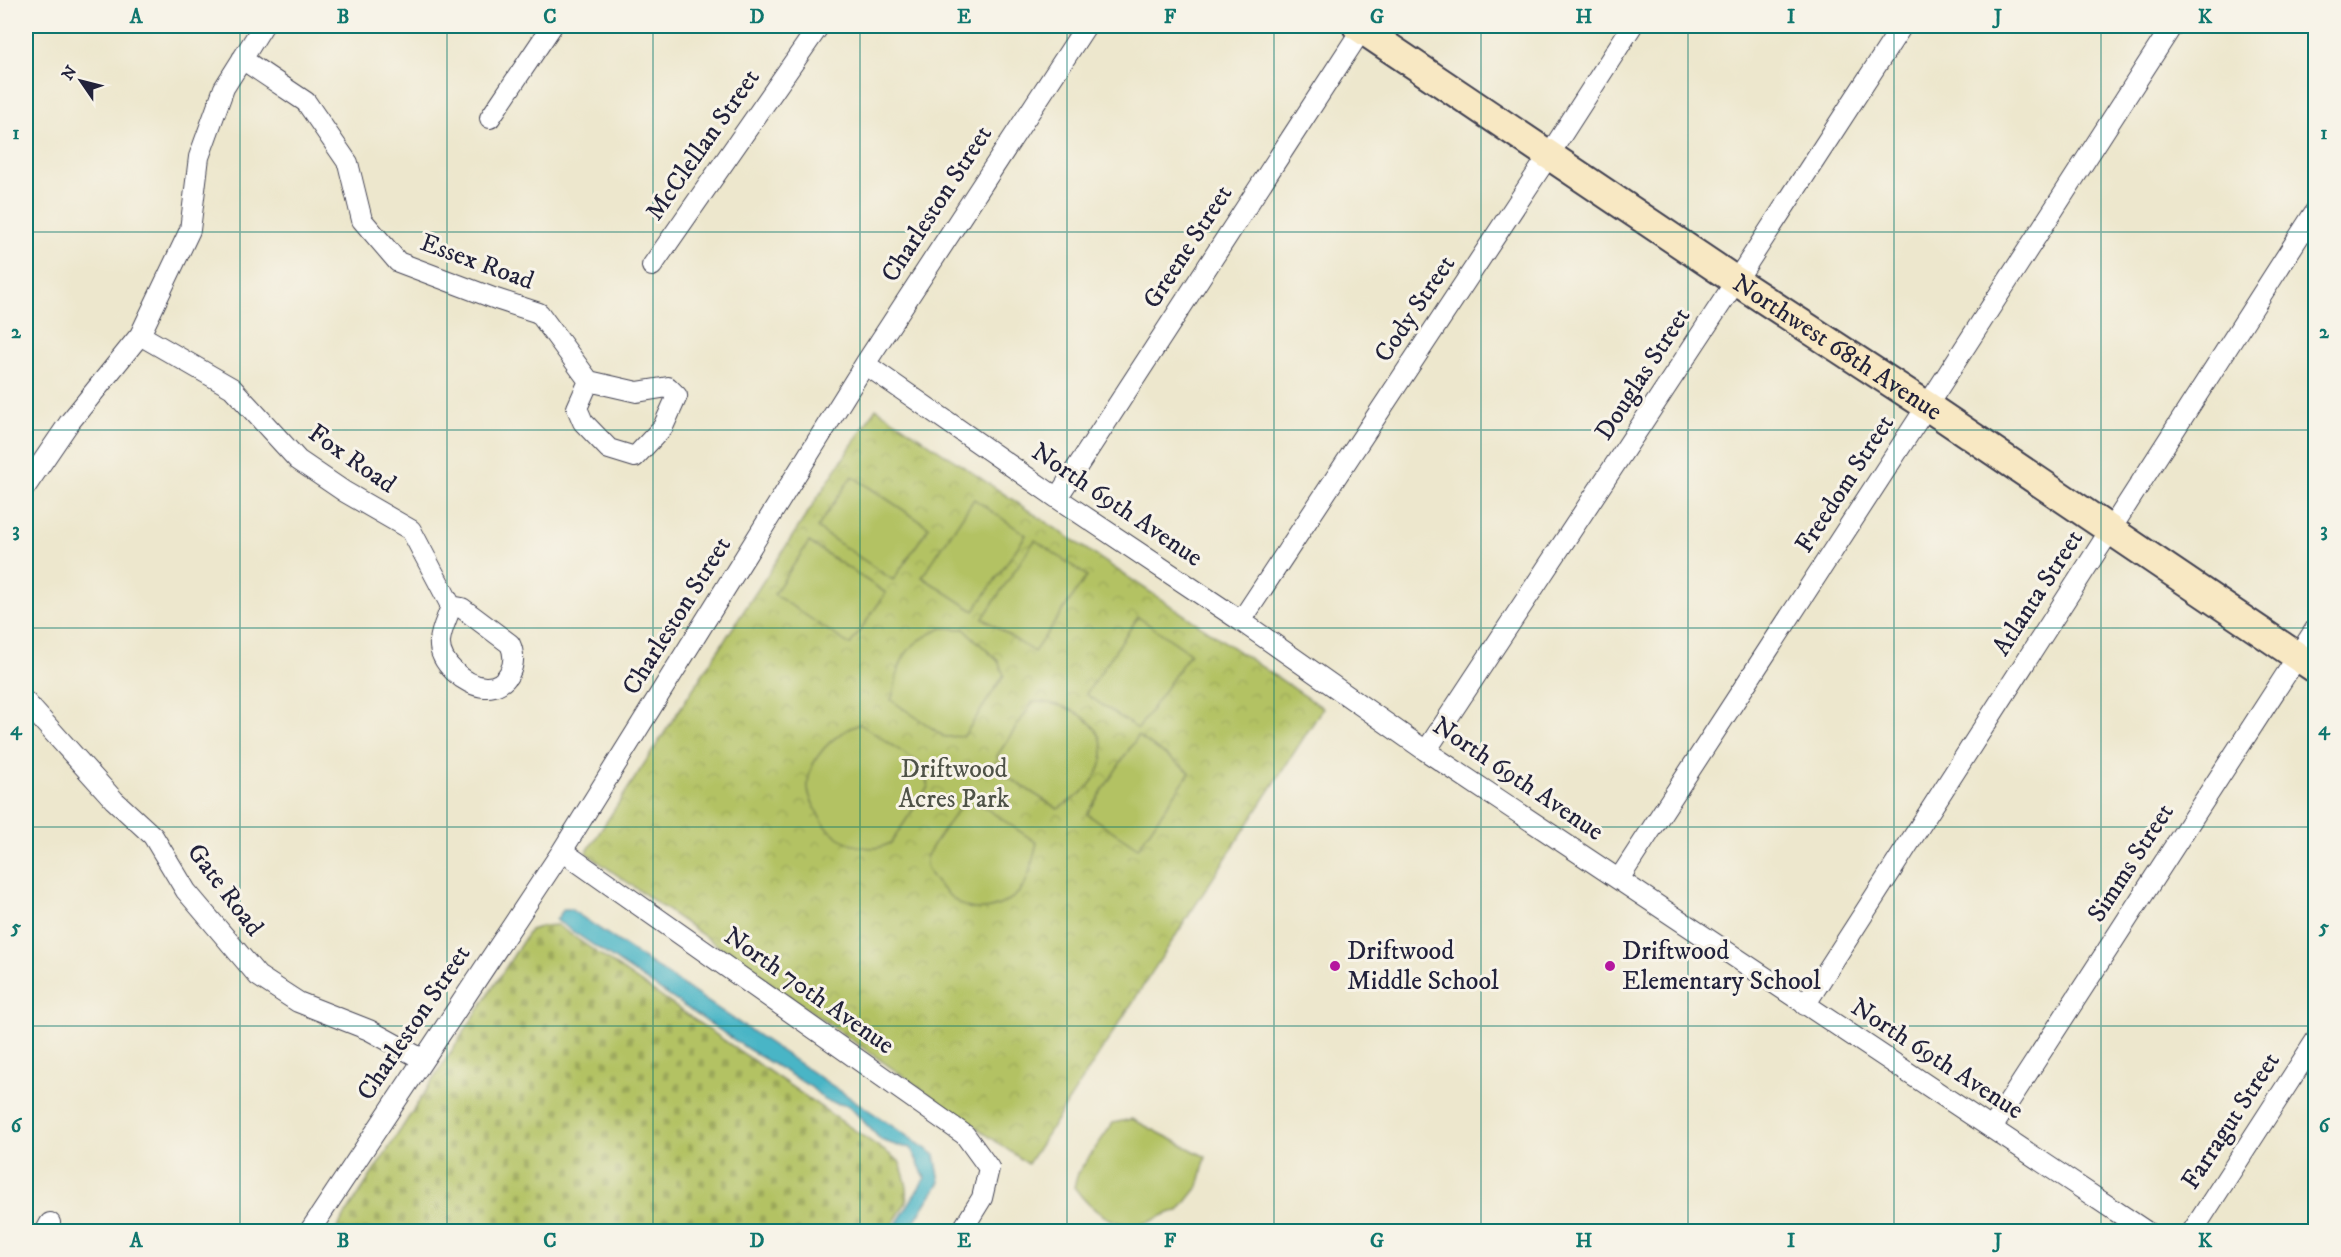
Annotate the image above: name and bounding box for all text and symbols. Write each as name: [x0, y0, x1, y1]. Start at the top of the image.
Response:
text: A: [129, 5, 144, 30]
text: B: [337, 5, 349, 30]
text: C: [543, 5, 557, 30]
text: D: [750, 5, 765, 30]
text: E: [957, 5, 971, 30]
text: F: [1164, 5, 1177, 30]
text: G: [1370, 5, 1384, 30]
text: H: [1576, 5, 1593, 30]
text: I: [1787, 5, 1795, 30]
text: J: [1992, 5, 2002, 30]
text: K: [2198, 5, 2213, 30]
north arrow: [51, 51, 111, 111]
text: N: [58, 62, 81, 84]
street label: McClellan Street: [639, 63, 767, 227]
street label: Charleston Street: [874, 119, 1000, 289]
text: 1: [12, 121, 20, 146]
text: 1: [2320, 121, 2328, 146]
street label: Greene Street: [1136, 179, 1240, 315]
street label: Essex Road: [416, 226, 538, 298]
street label: Cody Street: [1367, 249, 1463, 369]
street label: Northwest 68th Avenue: [1726, 267, 1949, 428]
street label: Douglas Street: [1588, 301, 1698, 447]
text: 2: [11, 320, 22, 345]
text: 2: [2319, 320, 2330, 345]
street label: Freedom Street: [1788, 409, 1902, 559]
street label: Fox Road: [302, 417, 402, 501]
street label: North 69th Avenue: [1025, 436, 1209, 574]
text: 3: [12, 518, 20, 543]
text: 3: [2320, 518, 2328, 543]
street label: Atlanta Street: [1985, 524, 2091, 662]
street label: Charleston Street: [615, 531, 739, 701]
street label: North 69th Avenue: [1426, 710, 1610, 848]
text: 4: [10, 717, 23, 742]
text: 4: [2318, 717, 2331, 742]
park label: Driftwood Acres Park: [898, 753, 1010, 816]
street label: Simms Street: [2080, 797, 2182, 929]
street label: Gate Road: [179, 837, 271, 943]
text: 5: [10, 915, 21, 940]
text: 5: [2318, 915, 2329, 940]
street label: North 70th Avenue: [717, 920, 901, 1062]
place label: Driftwood Middle School: [1347, 935, 1499, 998]
place label: Driftwood Elementary School: [1622, 935, 1821, 998]
street label: Charleston Street: [350, 939, 478, 1107]
marker: Driftwood Middle School: [1328, 959, 1342, 973]
marker: Driftwood Elementary School: [1603, 959, 1617, 973]
street label: North 69th Avenue: [1844, 991, 2030, 1127]
street label: Farragut Street: [2174, 1046, 2288, 1196]
text: 6: [11, 1114, 23, 1139]
text: 6: [2319, 1114, 2331, 1139]
text: A: [129, 1229, 144, 1254]
text: B: [337, 1229, 349, 1254]
text: C: [543, 1229, 557, 1254]
text: D: [750, 1229, 765, 1254]
text: E: [957, 1229, 971, 1254]
text: F: [1164, 1229, 1177, 1254]
text: G: [1370, 1229, 1384, 1254]
text: H: [1576, 1229, 1593, 1254]
text: I: [1787, 1229, 1795, 1254]
text: J: [1992, 1229, 2002, 1254]
text: K: [2198, 1229, 2213, 1254]

